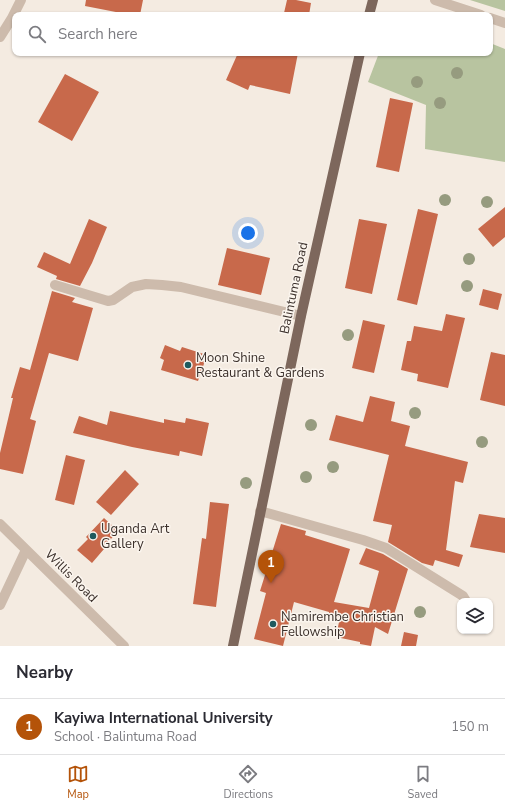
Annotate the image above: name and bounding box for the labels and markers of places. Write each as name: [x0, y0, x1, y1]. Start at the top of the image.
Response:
place label: Moon Shine Restaurant & Gardens: [196, 349, 325, 382]
marker: Moon Shine Restaurant & Gardens: [183, 360, 193, 370]
place label: Uganda Art Gallery: [101, 520, 170, 553]
marker: Uganda Art Gallery: [88, 531, 98, 541]
pin: 1: [258, 550, 284, 583]
place label: Namirembe Christian Fellowship: [281, 608, 404, 641]
marker: Namirembe Christian Fellowship: [268, 619, 278, 629]

